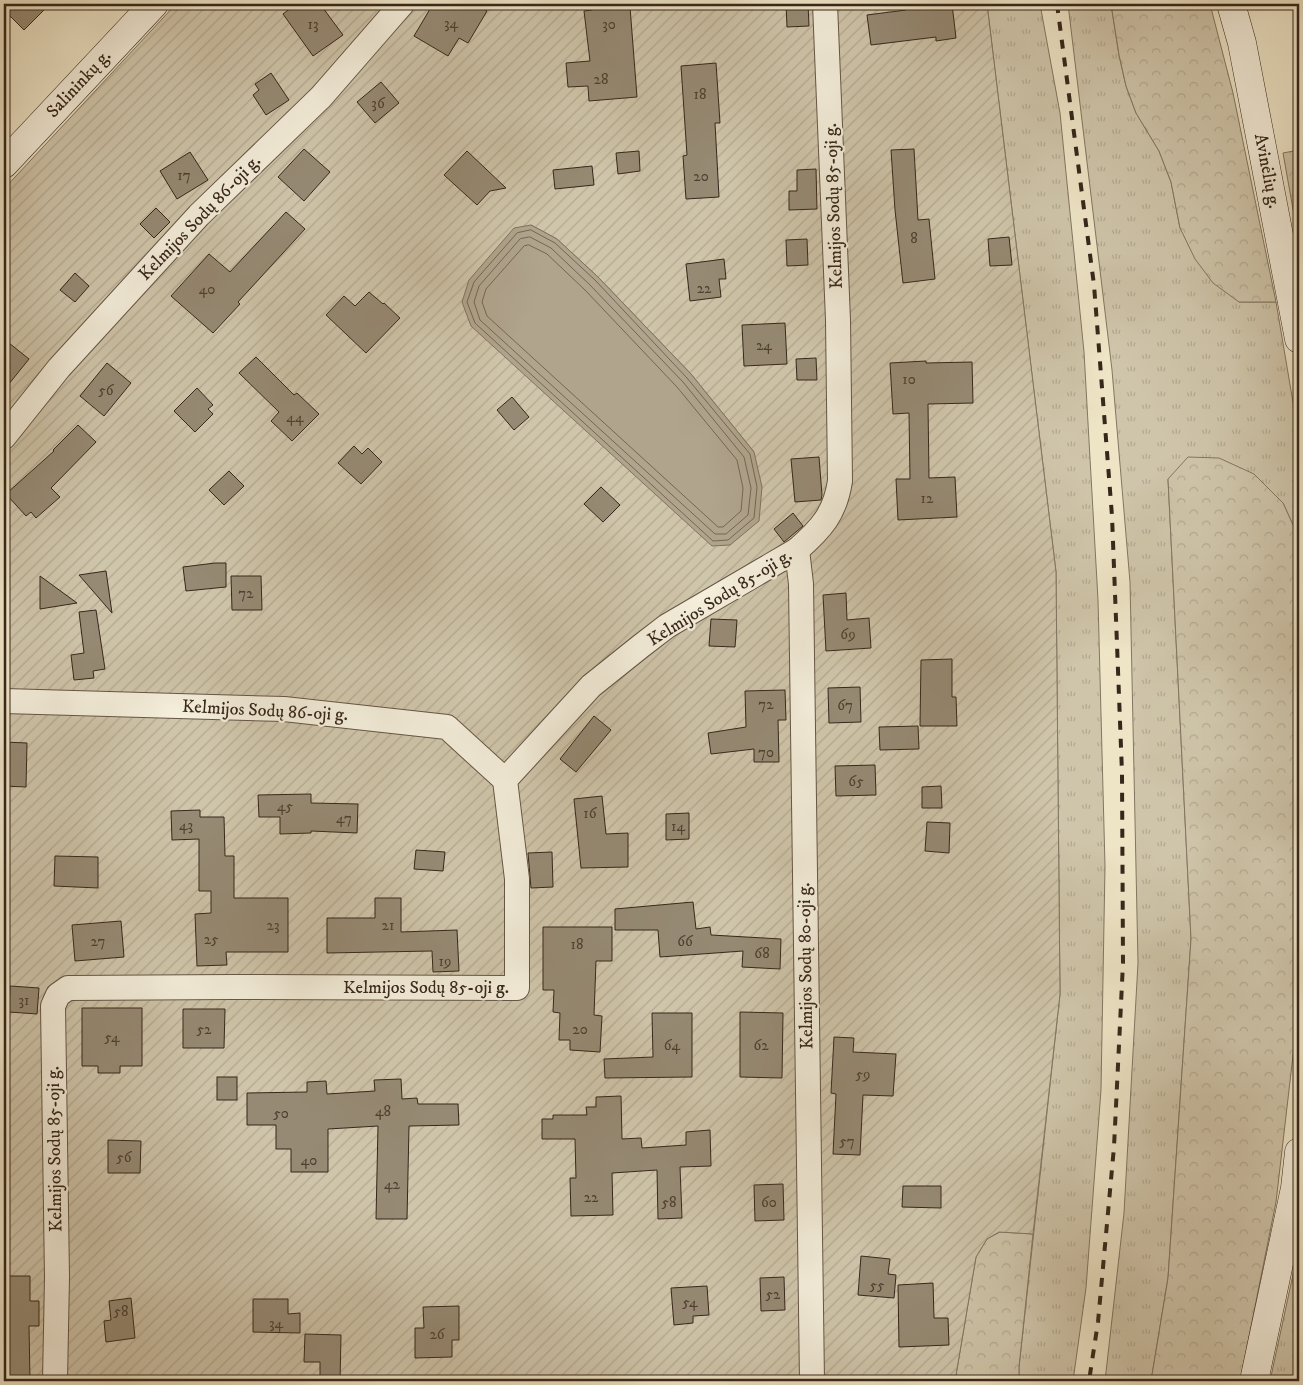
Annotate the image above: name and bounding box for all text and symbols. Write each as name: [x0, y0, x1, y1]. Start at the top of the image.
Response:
house number: 34: [444, 14, 458, 33]
house number: 13: [307, 15, 319, 34]
house number: 30: [602, 15, 616, 34]
street label: Salininkų g.: [42, 45, 116, 123]
house number: 28: [594, 70, 608, 89]
house number: 18: [693, 85, 707, 104]
house number: 36: [371, 94, 386, 113]
street label: Kelmijos Sodų 85-oji g.: [820, 123, 848, 289]
street label: Avinėlių g.: [1249, 132, 1285, 210]
street label: Kelmijos Sodų 86-oji g.: [134, 151, 266, 285]
house number: 17: [177, 166, 191, 185]
house number: 20: [693, 167, 709, 186]
house number: 8: [910, 229, 918, 248]
house number: 22: [697, 279, 712, 298]
house number: 40: [199, 280, 215, 299]
house number: 24: [756, 336, 772, 355]
house number: 10: [902, 370, 916, 389]
house number: 56: [98, 381, 115, 400]
house number: 44: [286, 408, 304, 427]
house number: 12: [921, 489, 934, 508]
street label: Kelmijos Sodų 85-oji g.: [644, 545, 796, 651]
house number: 72: [238, 584, 254, 603]
house number: 69: [840, 625, 856, 644]
house number: 72: [758, 695, 774, 714]
street label: Kelmijos Sodų 86-oji g.: [181, 696, 349, 726]
house number: 67: [837, 696, 853, 715]
house number: 70: [758, 743, 774, 762]
house number: 65: [848, 772, 864, 791]
house number: 45: [277, 797, 294, 816]
house number: 16: [583, 804, 598, 823]
house number: 47: [336, 809, 352, 828]
house number: 43: [179, 816, 193, 835]
house number: 14: [671, 817, 685, 836]
street label: Kelmijos Sodų 80-oji g.: [794, 882, 818, 1050]
house number: 23: [267, 916, 279, 935]
house number: 21: [382, 916, 394, 935]
house number: 25: [204, 930, 219, 949]
house number: 27: [91, 932, 106, 951]
house number: 66: [677, 932, 694, 951]
house number: 18: [570, 935, 584, 954]
house number: 68: [754, 944, 770, 963]
house number: 19: [439, 952, 451, 971]
street label: Kelmijos Sodų 85-oji g.: [343, 977, 509, 999]
house number: 31: [18, 991, 30, 1010]
house number: 52: [197, 1020, 212, 1039]
house number: 20: [572, 1020, 588, 1039]
house number: 54: [104, 1028, 120, 1047]
house number: 64: [664, 1036, 681, 1055]
house number: 62: [753, 1036, 769, 1055]
house number: 59: [856, 1065, 870, 1084]
street label: Kelmijos Sodų 85-oji g.: [43, 1066, 67, 1232]
house number: 48: [375, 1102, 391, 1121]
house number: 50: [273, 1104, 289, 1123]
house number: 57: [839, 1132, 855, 1151]
house number: 56: [116, 1148, 133, 1167]
house number: 40: [301, 1151, 317, 1170]
house number: 42: [384, 1175, 401, 1194]
house number: 22: [584, 1188, 599, 1207]
house number: 58: [662, 1193, 676, 1212]
house number: 60: [761, 1193, 777, 1212]
house number: 55: [870, 1276, 885, 1295]
house number: 52: [766, 1285, 781, 1304]
house number: 54: [682, 1293, 698, 1312]
house number: 58: [114, 1302, 128, 1321]
house number: 34: [269, 1314, 283, 1333]
house number: 26: [429, 1325, 446, 1344]

